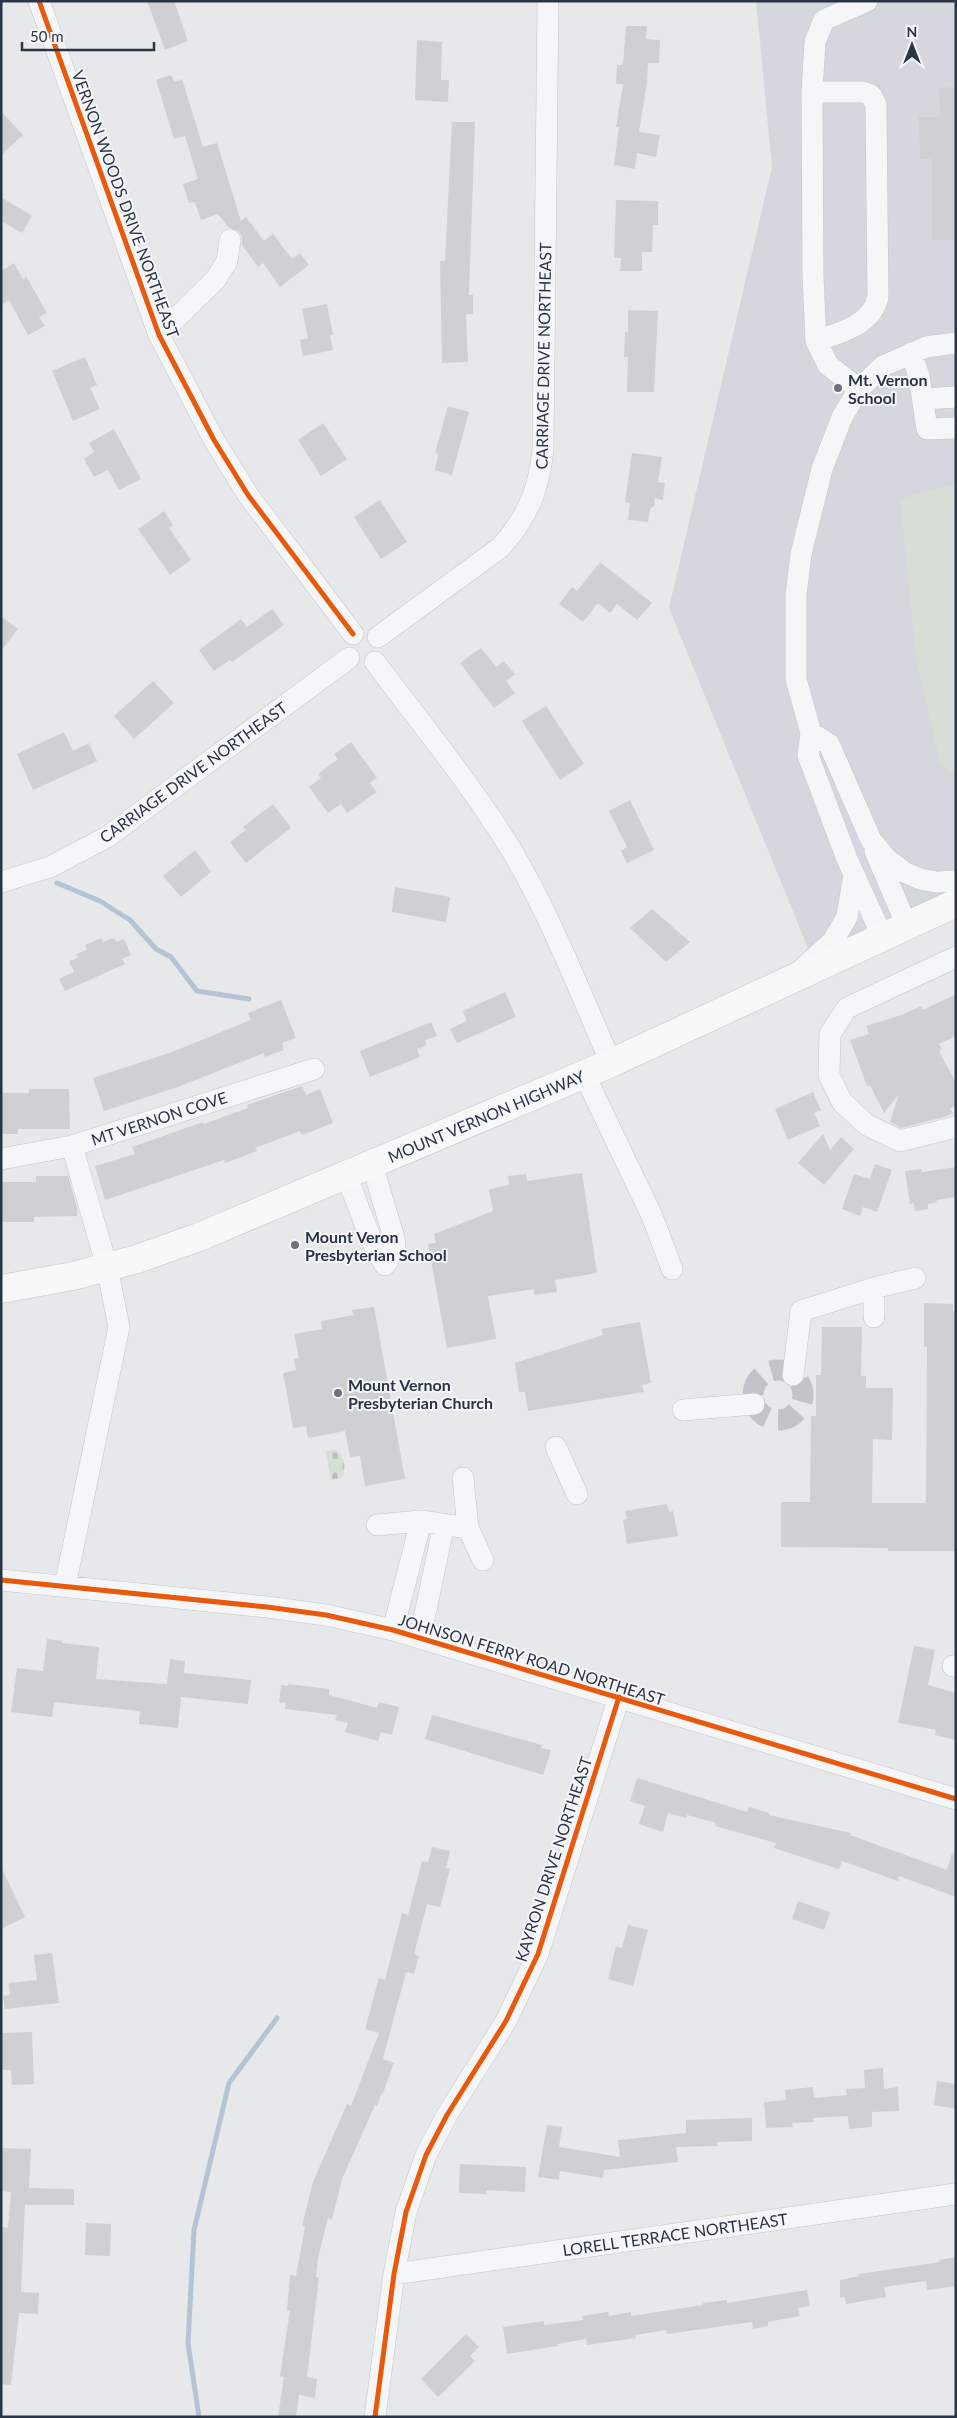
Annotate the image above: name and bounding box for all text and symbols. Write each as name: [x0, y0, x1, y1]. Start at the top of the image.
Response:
scale bar: [22, 20, 155, 52]
north arrow: [887, 20, 937, 70]
text: N: [907, 23, 917, 40]
text: 50 m: [30, 27, 64, 45]
street label: VERNON WOODS DRIVE NORTHEAST: [69, 68, 184, 341]
street label: CARRIAGE DRIVE NORTHEAST: [532, 242, 554, 470]
place label: Mt. Vernon School: [848, 370, 928, 407]
marker: Mt. Vernon School: [832, 382, 844, 394]
street label: CARRIAGE DRIVE NORTHEAST: [96, 697, 291, 846]
street label: MOUNT VERNON HIGHWAY: [385, 1066, 587, 1166]
street label: MT VERNON COVE: [89, 1087, 229, 1149]
place label: Mount Veron Presbyterian School: [305, 1227, 447, 1264]
marker: Mount Veron Presbyterian School: [289, 1239, 301, 1251]
place label: Mount Vernon Presbyterian Church: [348, 1375, 493, 1412]
marker: Mount Vernon Presbyterian Church: [332, 1387, 344, 1399]
street label: JOHNSON FERRY ROAD NORTHEAST: [397, 1609, 668, 1709]
street label: KAYRON DRIVE NORTHEAST: [511, 1753, 595, 1964]
street label: LORELL TERRACE NORTHEAST: [561, 2209, 789, 2259]

